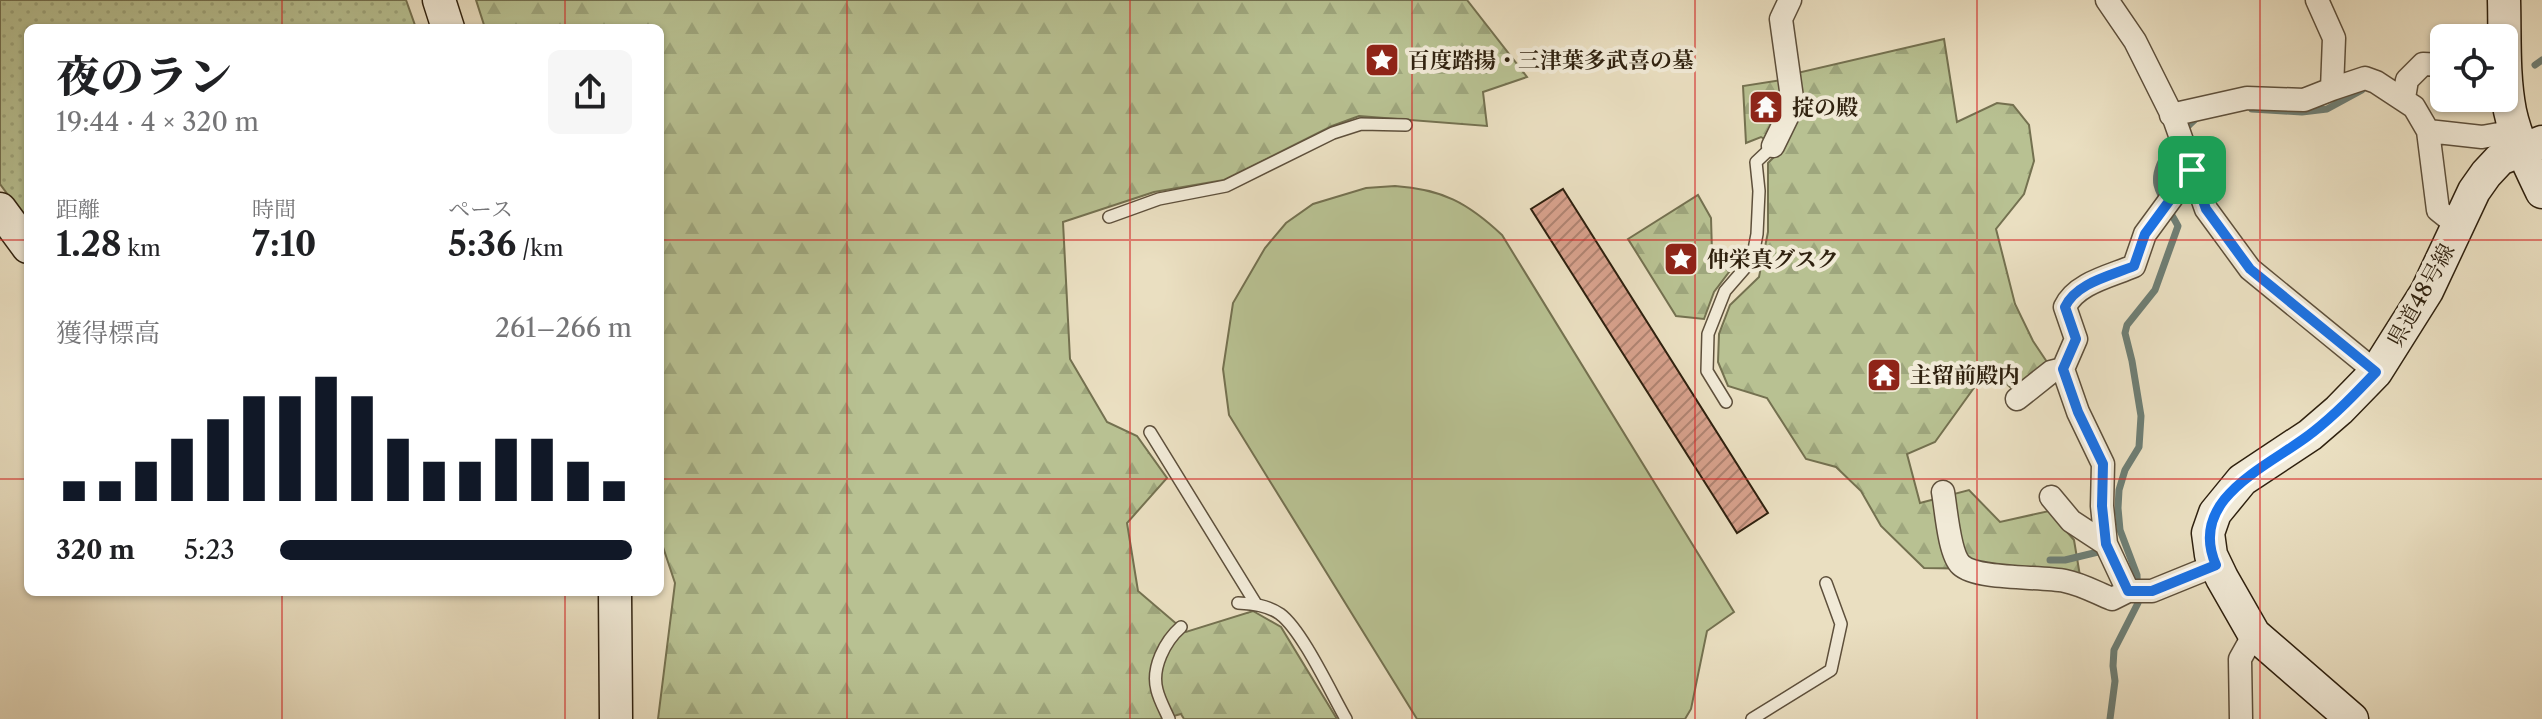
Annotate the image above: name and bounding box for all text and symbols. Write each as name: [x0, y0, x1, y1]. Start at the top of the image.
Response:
map controls: [2430, 24, 2518, 112]
button: locate: [2430, 24, 2518, 112]
place icon: 百度踏揚・三津葉多武喜の墓: [1363, 41, 1401, 79]
place label: 百度踏揚・三津葉多武喜の墓: [1408, 47, 1694, 74]
text: 夜のラン: [56, 49, 232, 103]
button: share: [548, 50, 632, 134]
temple icon: 掟の殿: [1747, 88, 1785, 126]
place label: 掟の殿: [1792, 94, 1858, 121]
text: 19:44 · 4 × 320 m: [56, 106, 259, 138]
pin: [2158, 136, 2226, 204]
icon: arrive: [2170, 148, 2214, 192]
text: 距離: [56, 196, 100, 223]
text: 時間: [252, 196, 296, 223]
text: ペース: [448, 196, 513, 223]
text: 1.28: [56, 223, 122, 265]
text: 7:10: [252, 223, 316, 265]
text: 5:36: [448, 223, 516, 265]
text: km: [122, 235, 161, 262]
text: /km: [516, 235, 563, 262]
street label: 県道48号線: [2382, 239, 2460, 351]
place icon: 仲栄真グスク: [1662, 240, 1700, 278]
place label: 仲栄真グスク: [1707, 246, 1839, 273]
text: 261–266 m: [495, 312, 632, 344]
text: 獲得標高: [56, 317, 160, 349]
temple icon: 主留前殿内: [1865, 356, 1903, 394]
place label: 主留前殿内: [1910, 362, 2020, 389]
text: 320 m: [56, 534, 135, 566]
text: 5:23: [184, 534, 235, 566]

